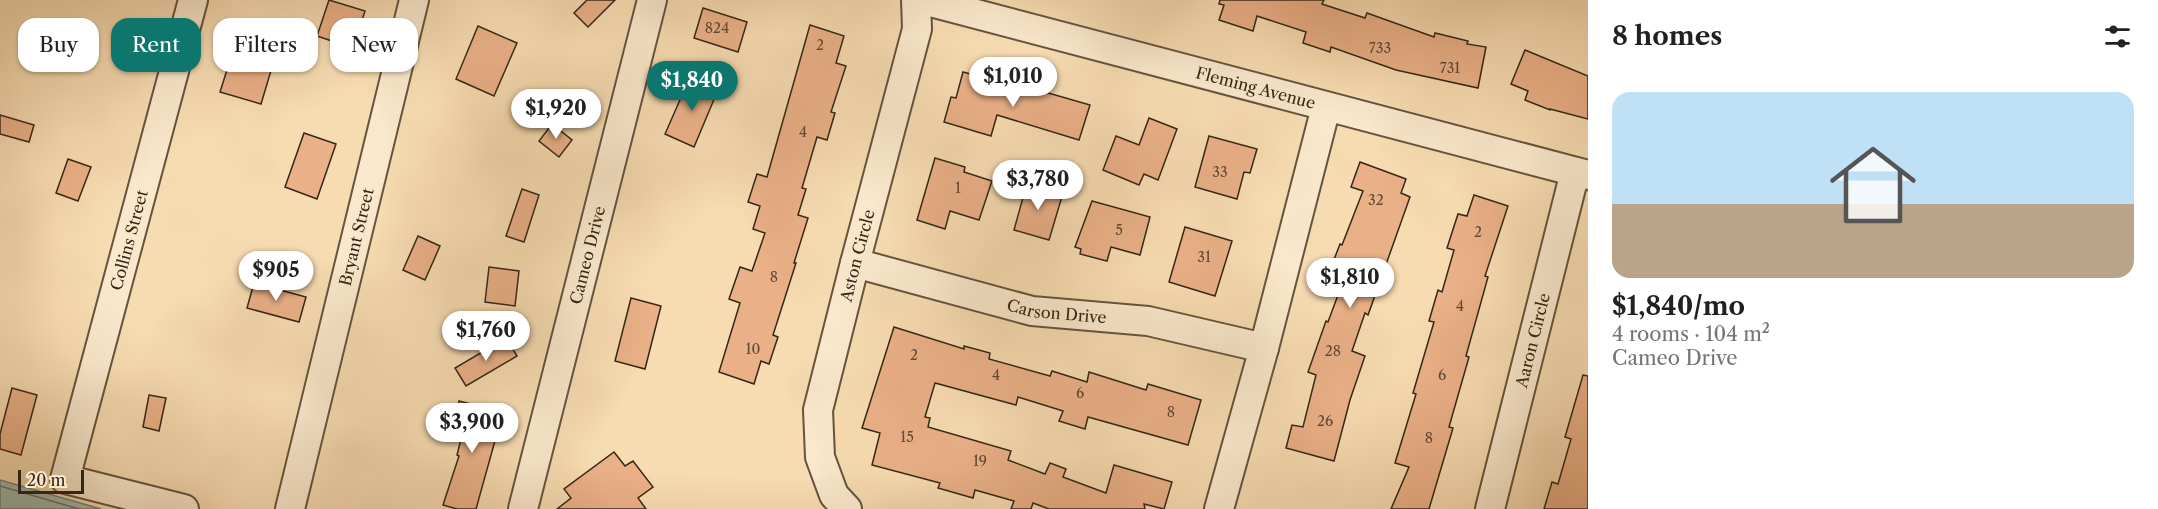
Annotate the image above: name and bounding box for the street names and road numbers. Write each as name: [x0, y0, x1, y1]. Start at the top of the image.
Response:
street label: Fleming Avenue: [1194, 62, 1318, 113]
street label: Bryant Street: [335, 186, 378, 288]
street label: Collins Street: [106, 187, 152, 293]
street label: Cameo Drive: [565, 204, 609, 306]
street label: Aston Circle: [835, 207, 879, 305]
street label: Aaron Circle: [1511, 291, 1554, 391]
street label: Carson Drive: [1005, 295, 1107, 327]

